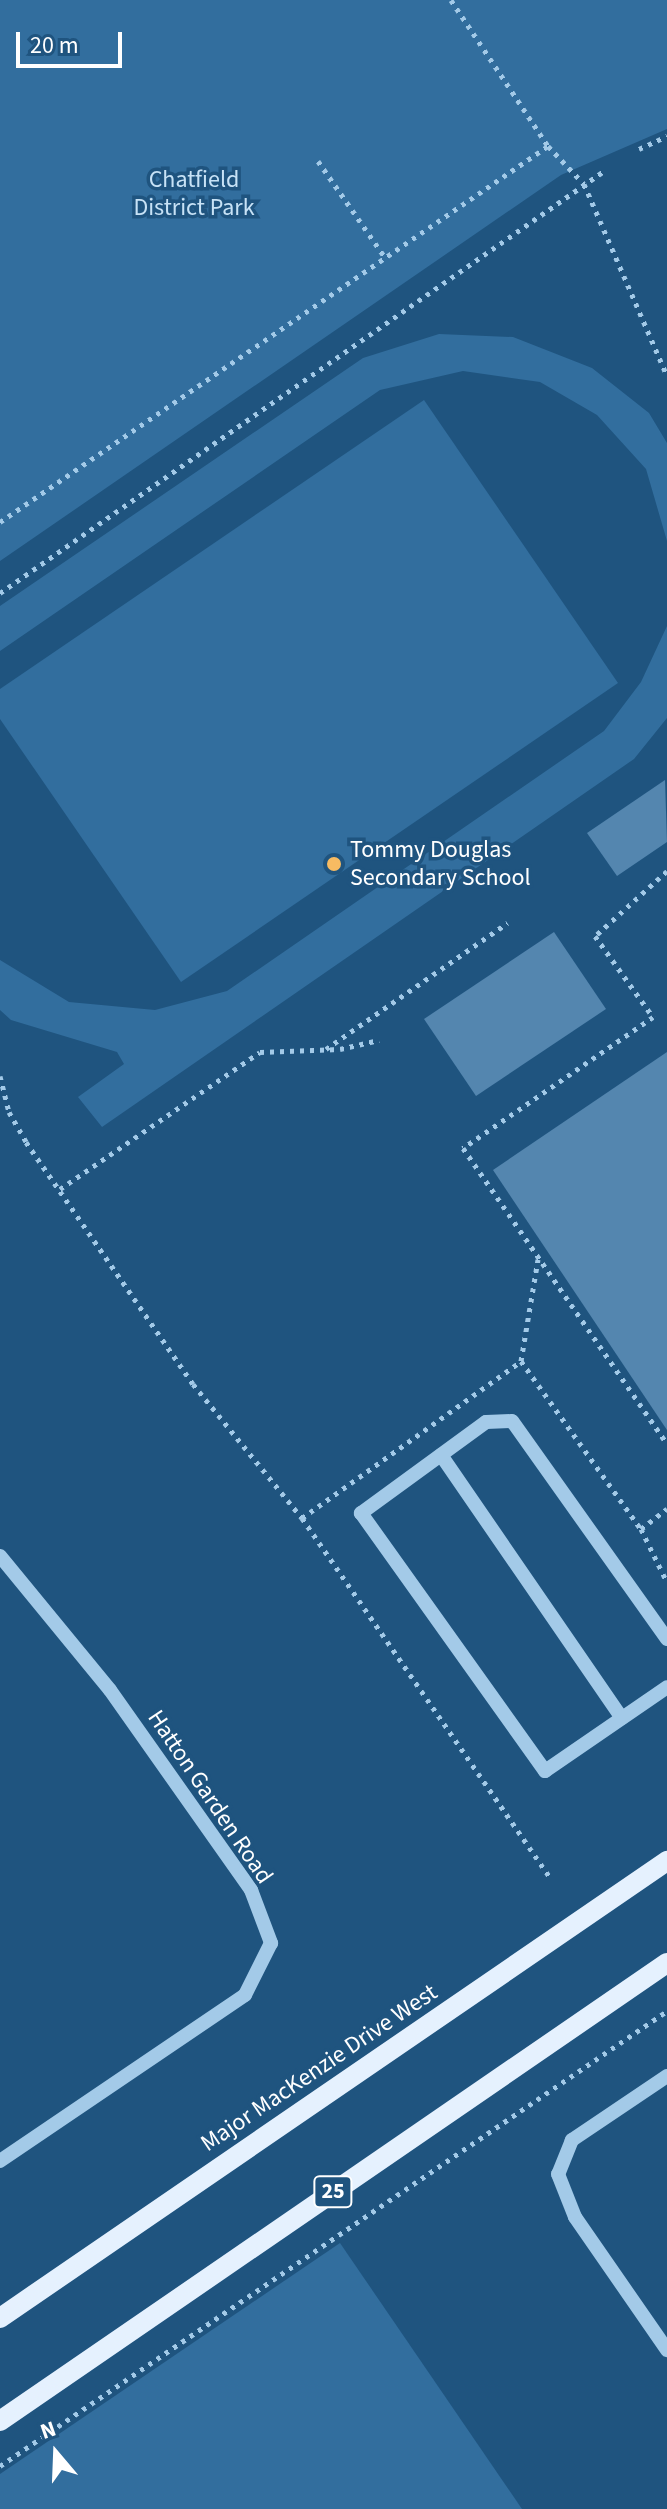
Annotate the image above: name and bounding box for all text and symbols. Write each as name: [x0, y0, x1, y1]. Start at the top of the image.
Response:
scale bar: [20, 16, 126, 66]
text: 20 m: [30, 28, 79, 63]
park label: Chatfield District Park: [133, 166, 255, 222]
place label: Tommy Douglas Secondary School: [350, 836, 531, 892]
marker: Tommy Douglas Secondary School: [325, 855, 343, 873]
street label: Hatton Garden Road: [141, 1705, 279, 1889]
street label: Major MacKenzie Drive West: [195, 1978, 443, 2158]
road number: 25: [313, 2174, 353, 2210]
north arrow: [16, 2413, 96, 2493]
text: N: [36, 2413, 60, 2448]

